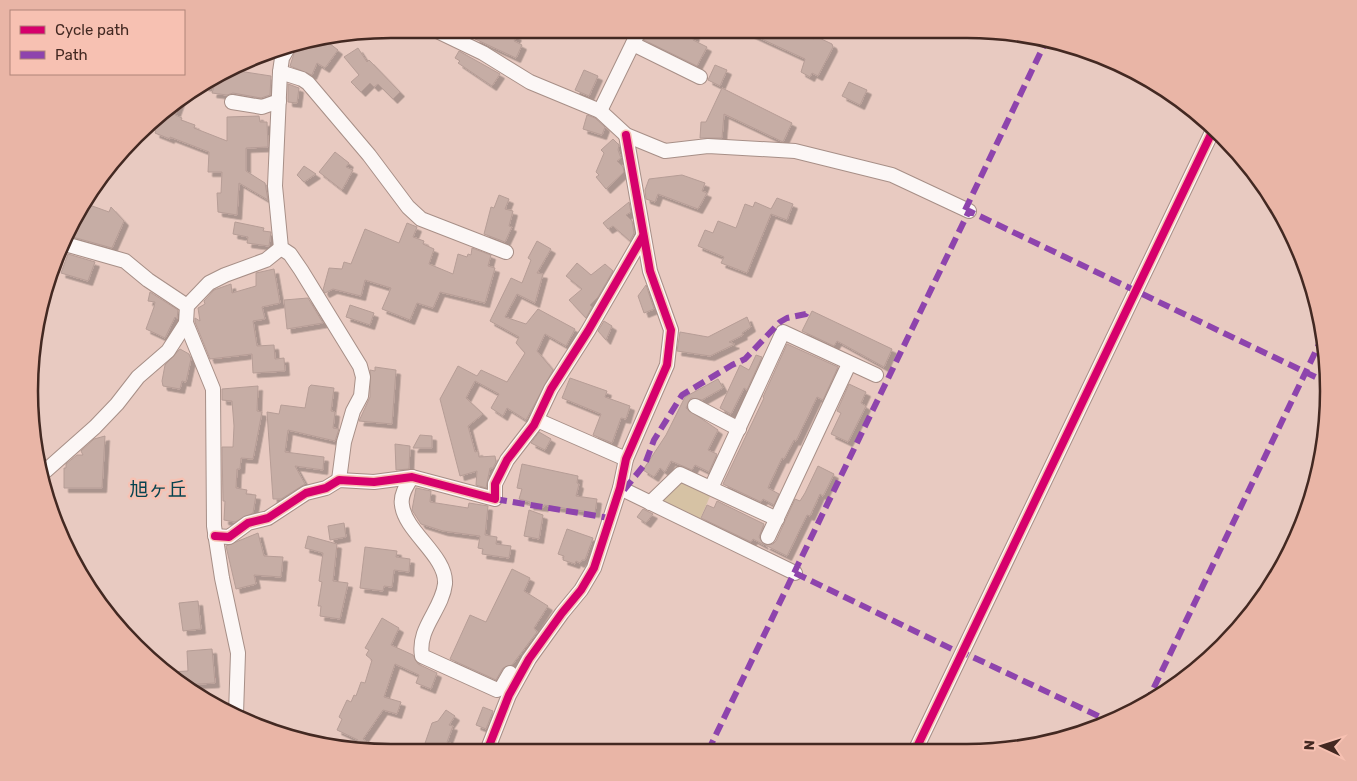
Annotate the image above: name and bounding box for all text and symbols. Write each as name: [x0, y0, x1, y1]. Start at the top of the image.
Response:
legend: [10, 10, 185, 75]
text: Cycle path: [55, 21, 129, 39]
text: Path: [55, 46, 88, 64]
district label: 旭ヶ丘: [129, 478, 187, 501]
north arrow: [1297, 721, 1347, 771]
text: N: [1301, 740, 1318, 751]

